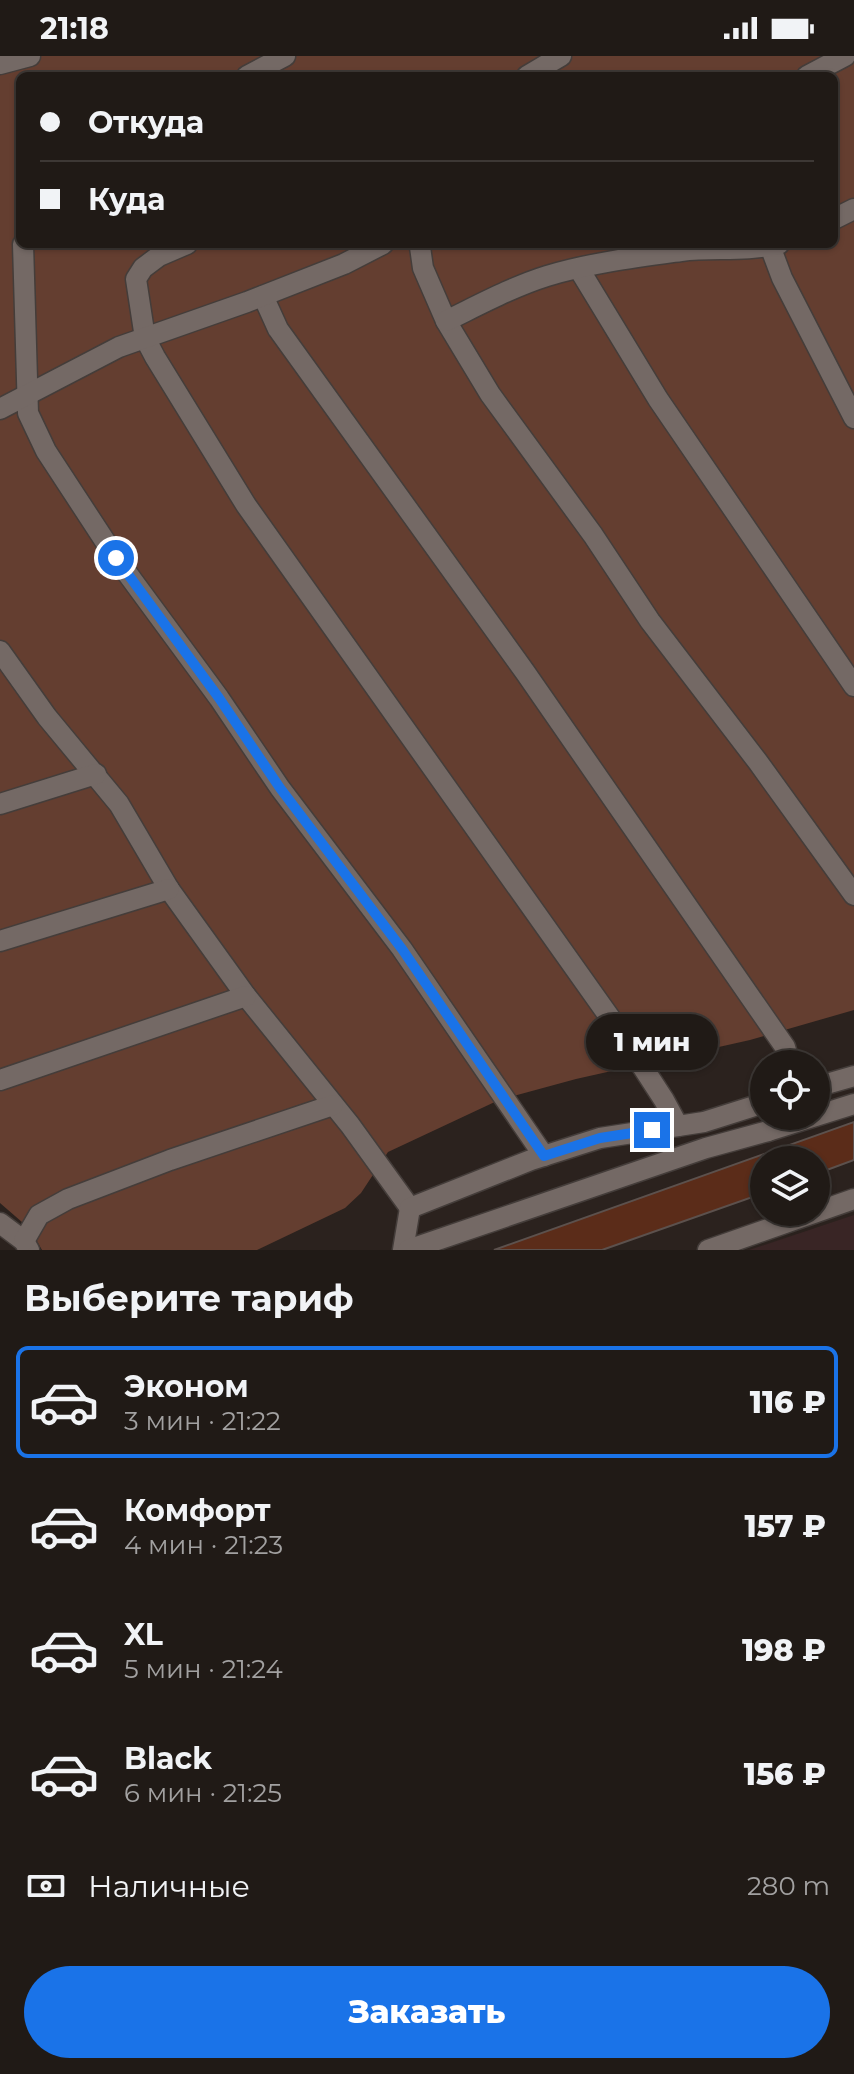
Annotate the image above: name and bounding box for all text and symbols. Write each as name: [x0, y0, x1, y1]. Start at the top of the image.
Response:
text: 21:18: [40, 10, 109, 47]
text: Откуда: [88, 104, 204, 141]
text: Куда: [88, 181, 165, 218]
route start: [98, 540, 134, 576]
callout: 1 мин: [586, 1014, 718, 1070]
text: 1 мин: [614, 1026, 690, 1058]
map controls: [750, 1050, 830, 1226]
button: locate: [750, 1050, 830, 1130]
route end: [634, 1112, 670, 1148]
button: layers: [750, 1146, 830, 1226]
text: Выберите тариф: [24, 1276, 354, 1320]
icon: car: [28, 1366, 100, 1438]
text: Эконом: [124, 1368, 249, 1405]
text: 116 ₽: [750, 1384, 826, 1421]
text: 3 мин · 21:22: [124, 1405, 281, 1437]
icon: car: [28, 1490, 100, 1562]
text: Комфорт: [124, 1492, 271, 1529]
text: 157 ₽: [745, 1508, 826, 1545]
text: 4 мин · 21:23: [124, 1529, 283, 1561]
icon: car: [28, 1614, 100, 1686]
text: XL: [124, 1616, 163, 1653]
text: 198 ₽: [742, 1632, 826, 1669]
text: 5 мин · 21:24: [124, 1653, 283, 1685]
icon: car: [28, 1738, 100, 1810]
text: Black: [124, 1740, 212, 1777]
text: 156 ₽: [744, 1756, 826, 1793]
text: 6 мин · 21:25: [124, 1777, 282, 1809]
icon: cash: [24, 1864, 68, 1908]
text: Наличные: [88, 1868, 250, 1905]
text: 280 m: [747, 1870, 830, 1902]
button: Заказать: [24, 1966, 830, 2058]

